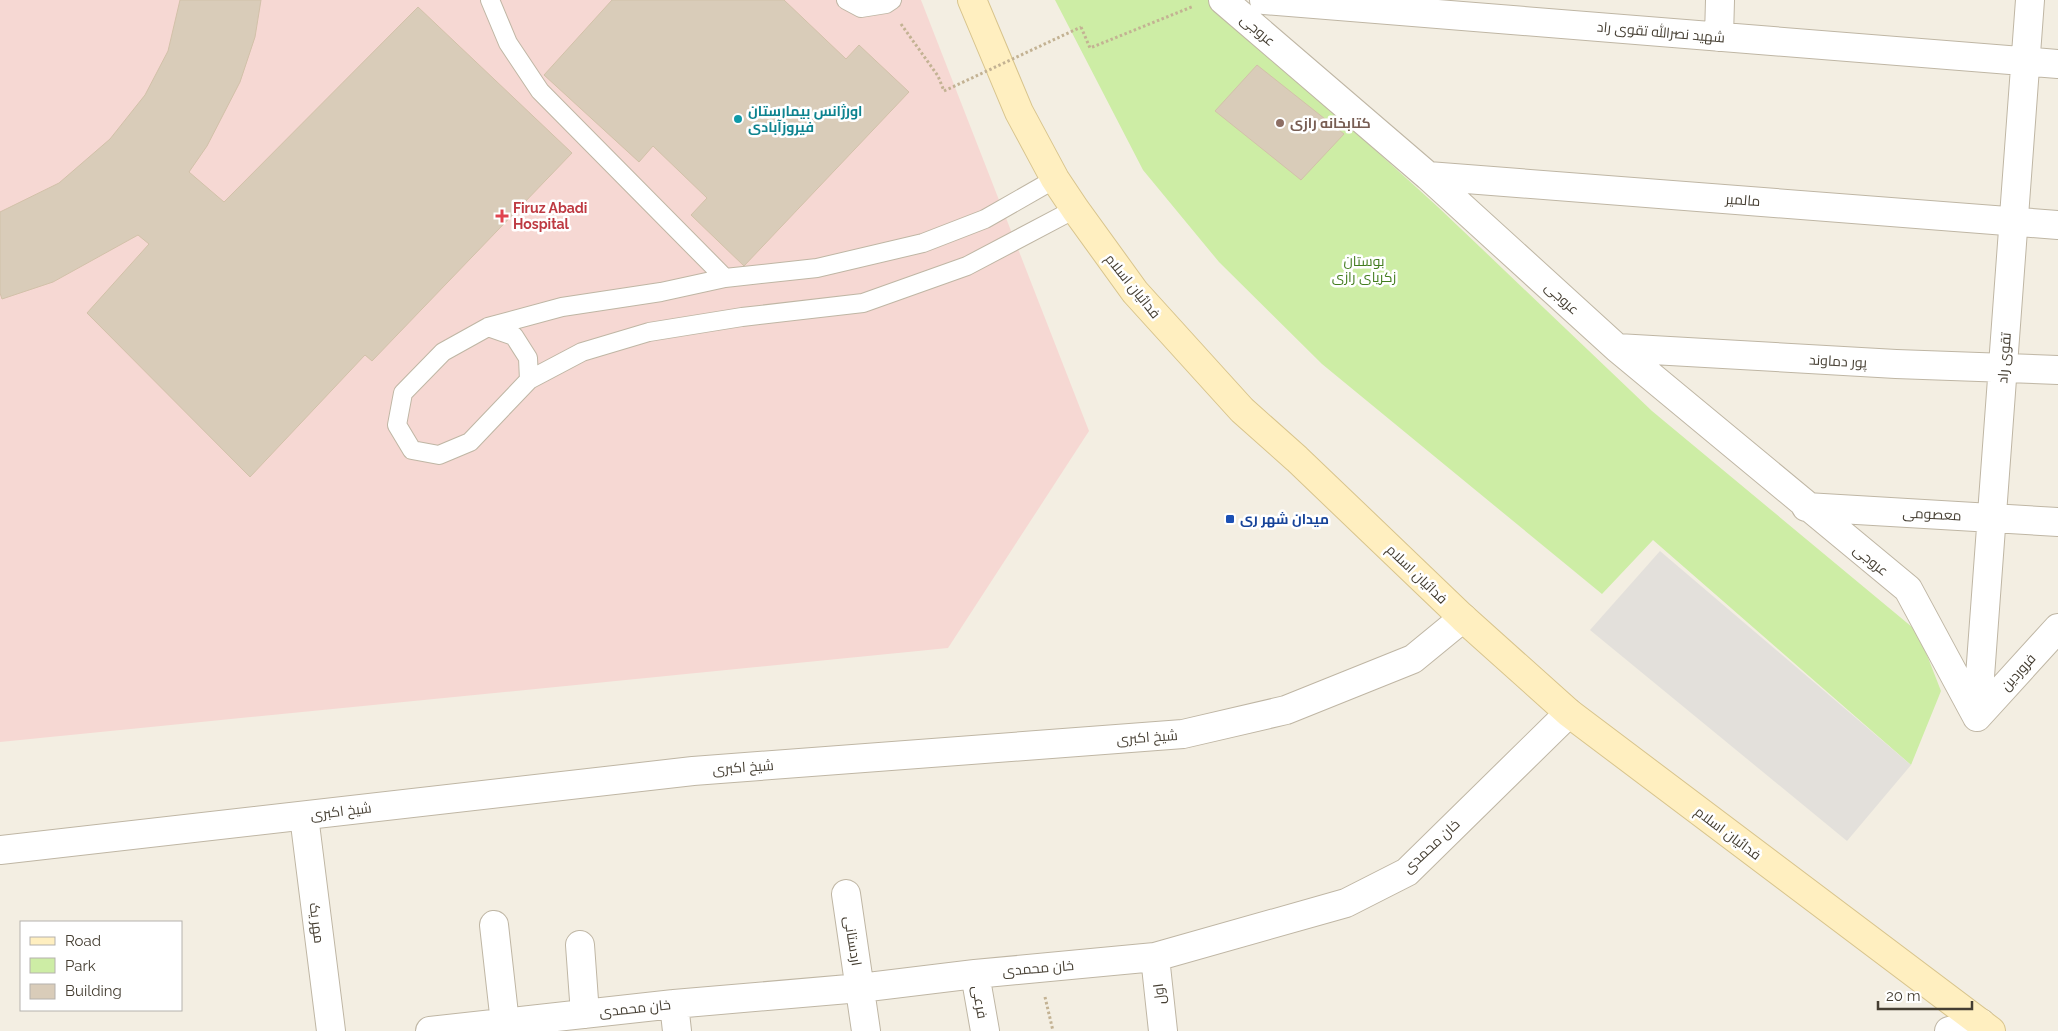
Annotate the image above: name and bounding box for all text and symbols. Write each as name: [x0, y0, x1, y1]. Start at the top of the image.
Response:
street label: عروجی: [1237, 11, 1279, 49]
street label: شهید نصرالله تقوی راد: [1596, 17, 1726, 46]
place label: اورژانس بیمارستان فیروزآبادی: [748, 103, 863, 136]
marker: اورژانس بیمارستان فیروزآبادی: [732, 113, 744, 125]
place label: کتابخانه رازی: [1290, 115, 1371, 132]
marker: کتابخانه رازی: [1274, 117, 1286, 129]
street label: مالمیر: [1724, 191, 1761, 209]
place label: Firuz Abadi Hospital: [513, 200, 587, 232]
marker: Firuz Abadi Hospital: [495, 209, 509, 223]
street label: فدائیان اسلام: [1101, 251, 1164, 323]
park label: بوستان زکریای رازی: [1332, 253, 1396, 285]
street label: عروجی: [1542, 279, 1582, 317]
street label: تقوی راد: [1994, 332, 2014, 384]
street label: پور دماوند: [1809, 351, 1868, 373]
street label: معصومی: [1902, 504, 1962, 524]
place label: میدان شهر ری: [1240, 511, 1329, 528]
marker: میدان شهر ری: [1224, 513, 1236, 525]
street label: فدائیان اسلام: [1382, 541, 1451, 608]
street label: عروجی: [1850, 541, 1892, 579]
street label: فروردین: [1997, 650, 2039, 694]
street label: شیخ اکبری: [1116, 727, 1178, 748]
street label: شیخ اکبری: [712, 757, 774, 778]
street label: شیخ اکبری: [310, 799, 373, 824]
street label: فدائیان اسلام: [1691, 803, 1764, 864]
street label: خان محمدی: [1399, 816, 1463, 876]
street label: مهر یک: [307, 902, 327, 944]
street label: اردستانی: [841, 915, 865, 967]
legend: [20, 921, 182, 1011]
text: Road: [65, 932, 101, 950]
text: Park: [65, 957, 96, 975]
street label: خان محمدی: [1002, 957, 1074, 979]
scale bar: [1878, 978, 1972, 1010]
text: Building: [65, 982, 122, 1000]
street label: اول: [1150, 983, 1169, 1005]
street label: فرعی: [969, 984, 991, 1020]
text: 20 m: [1886, 987, 1921, 1005]
street label: خان محمدی: [599, 996, 671, 1020]

